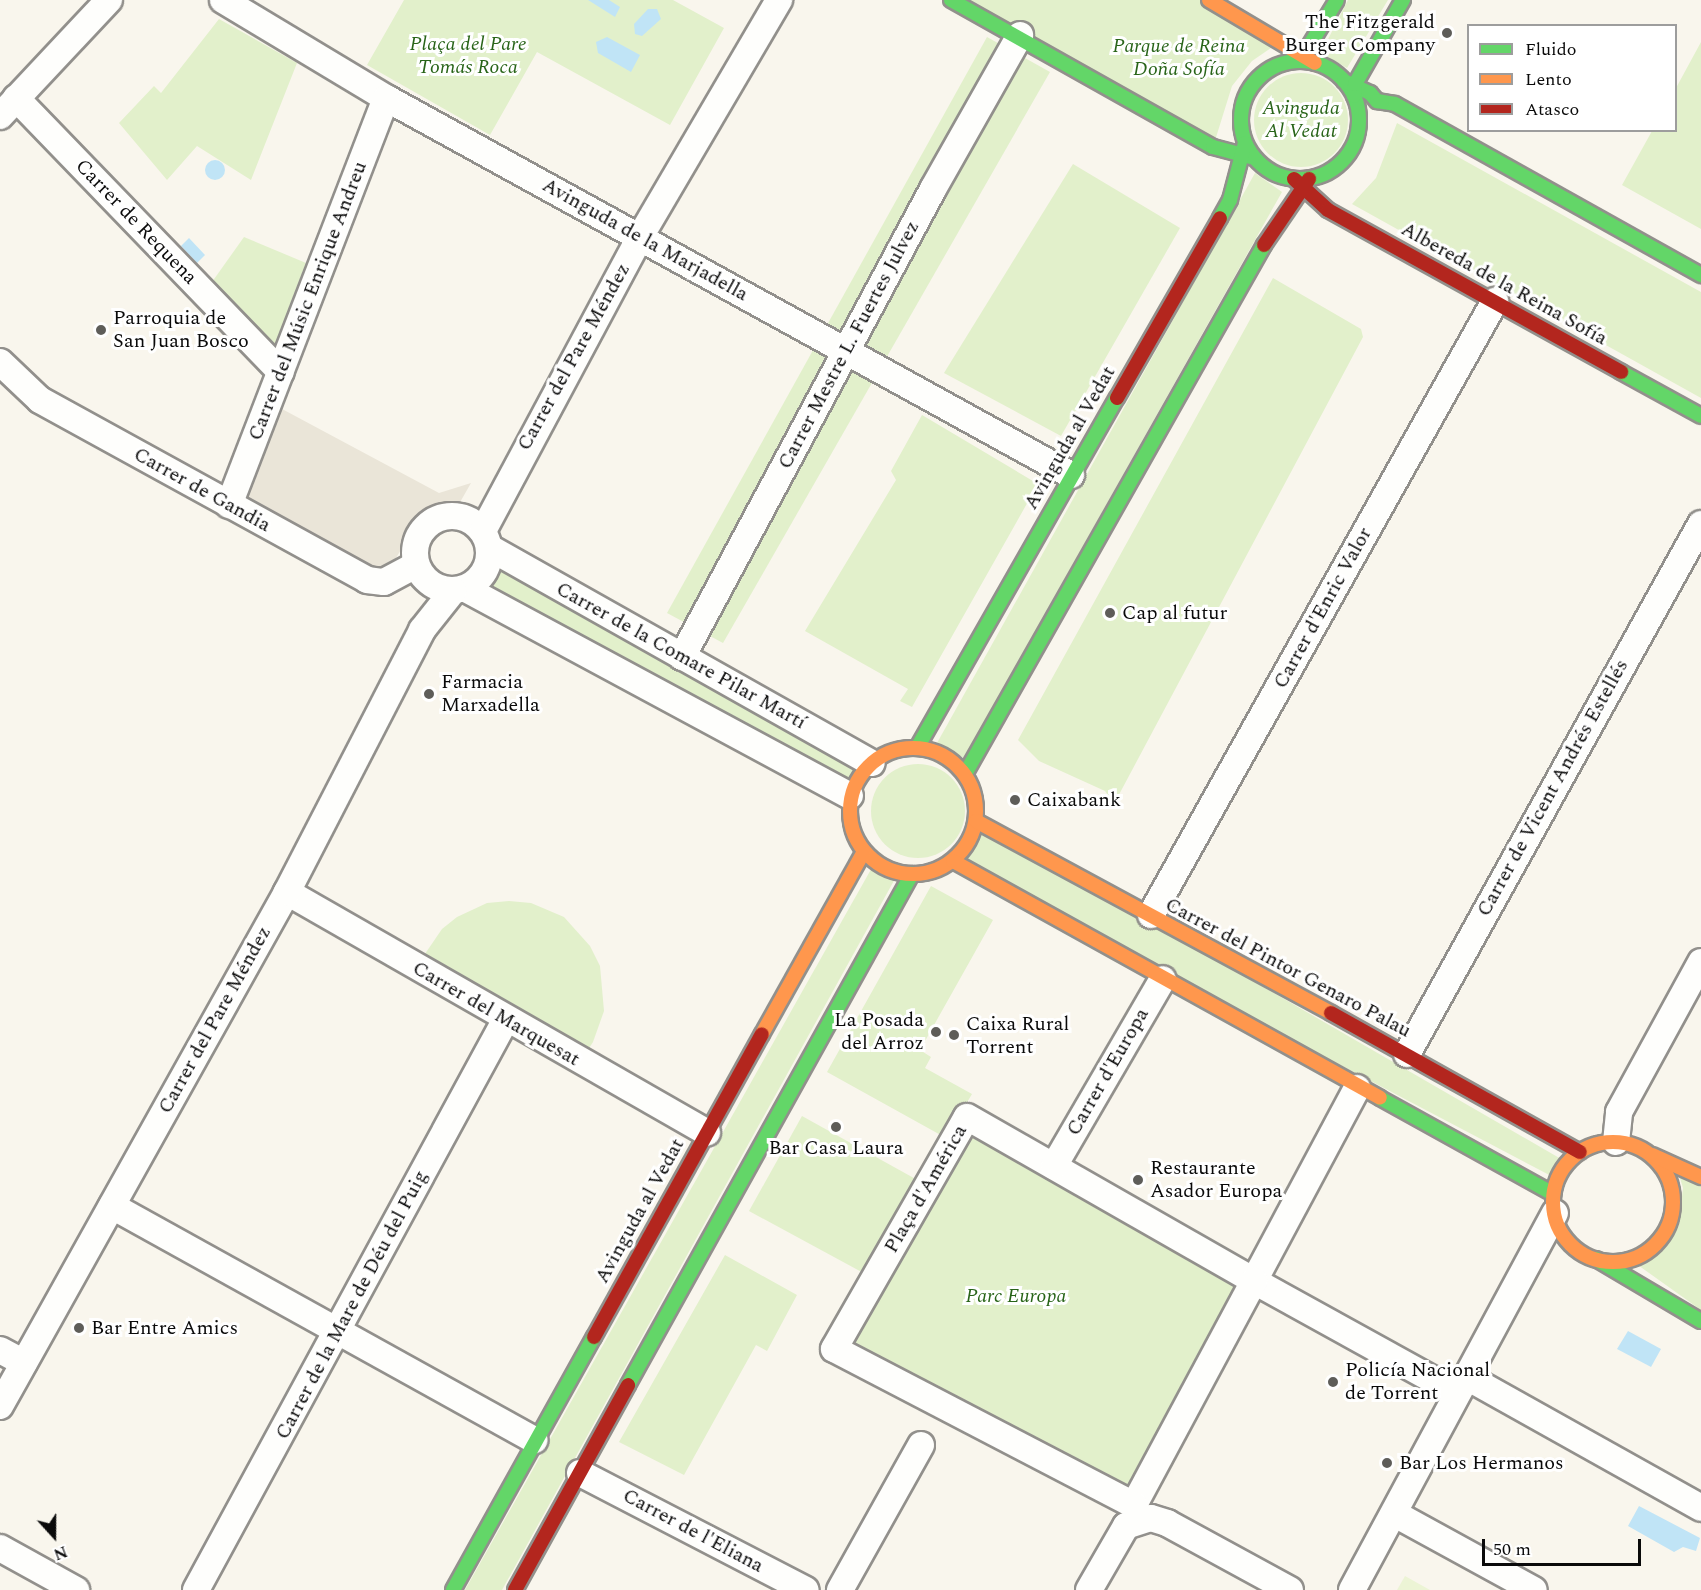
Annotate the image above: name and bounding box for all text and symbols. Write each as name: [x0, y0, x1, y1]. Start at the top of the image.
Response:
place label: The Fitzgerald Burger Company: [1285, 10, 1435, 57]
legend: [1467, 24, 1677, 132]
marker: The Fitzgerald Burger Company: [1440, 26, 1454, 40]
park label: Plaça del Pare Tomás Roca: [409, 33, 527, 80]
park label: Parque de Reina Doña Sofía: [1113, 35, 1245, 82]
text: Fluido: [1525, 36, 1577, 63]
text: Lento: [1525, 66, 1572, 93]
park label: Avinguda Al Vedat: [1262, 96, 1340, 143]
text: Atasco: [1525, 96, 1579, 123]
street label: Carrer de Requena: [70, 154, 202, 290]
street label: Carrer del Músic Enrique Andreu: [244, 158, 372, 444]
street label: Avinguda de la Marjadella: [538, 173, 752, 307]
street label: Carrer Mestre L. Fuertes Julvez: [773, 217, 925, 473]
street label: Albereda de la Reina Sofía: [1397, 217, 1611, 351]
street label: Carrer del Pare Méndez: [513, 259, 635, 455]
place label: Parroquia de San Juan Bosco: [113, 306, 249, 353]
marker: Parroquia de San Juan Bosco: [94, 323, 108, 337]
street label: Avinguda al Vedat: [1019, 362, 1121, 514]
street label: Carrer de Gandia: [129, 442, 275, 538]
street label: Carrer d'Enric Valor: [1269, 523, 1377, 693]
street label: Carrer de la Comare Pilar Martí: [552, 577, 810, 735]
place label: Cap al futur: [1122, 601, 1227, 625]
marker: Cap al futur: [1103, 606, 1117, 620]
street label: Carrer de Vicent Andrés Estellés: [1472, 655, 1634, 921]
place label: Farmacia Marxadella: [441, 670, 540, 717]
marker: Farmacia Marxadella: [422, 687, 436, 701]
place label: Caixabank: [1027, 788, 1121, 812]
marker: Caixabank: [1008, 793, 1022, 807]
street label: Carrer del Pintor Genaro Palau: [1161, 893, 1415, 1043]
street label: Carrer del Pare Méndez: [154, 922, 276, 1118]
street label: Carrer del Marquesat: [408, 956, 584, 1072]
street label: Carrer d'Europa: [1062, 1004, 1154, 1140]
place label: La Posada del Arroz: [834, 1008, 924, 1055]
place label: Caixa Rural Torrent: [966, 1012, 1069, 1059]
marker: La Posada del Arroz: [929, 1025, 943, 1039]
marker: Caixa Rural Torrent: [947, 1028, 961, 1042]
marker: Bar Casa Laura: [829, 1120, 843, 1134]
street label: Plaça d'América: [880, 1120, 972, 1258]
street label: Avinguda al Vedat: [590, 1134, 690, 1288]
place label: Bar Casa Laura: [768, 1136, 904, 1160]
place label: Restaurante Asador Europa: [1150, 1156, 1282, 1203]
street label: Carrer de la Mare de Déu del Puig: [271, 1166, 433, 1444]
marker: Restaurante Asador Europa: [1131, 1173, 1145, 1187]
park label: Parc Europa: [966, 1284, 1066, 1308]
place label: Bar Entre Amics: [91, 1316, 238, 1340]
marker: Bar Entre Amics: [72, 1321, 86, 1335]
place label: Policía Nacional de Torrent: [1345, 1358, 1490, 1405]
marker: Policía Nacional de Torrent: [1326, 1375, 1340, 1389]
place label: Bar Los Hermanos: [1399, 1451, 1564, 1475]
marker: Bar Los Hermanos: [1380, 1456, 1394, 1470]
street label: Carrer de l'Eliana: [619, 1484, 767, 1578]
north arrow: [24, 1506, 84, 1566]
scale bar: [1485, 1527, 1644, 1565]
text: 50 m: [1493, 1536, 1531, 1563]
text: N: [50, 1539, 71, 1566]

